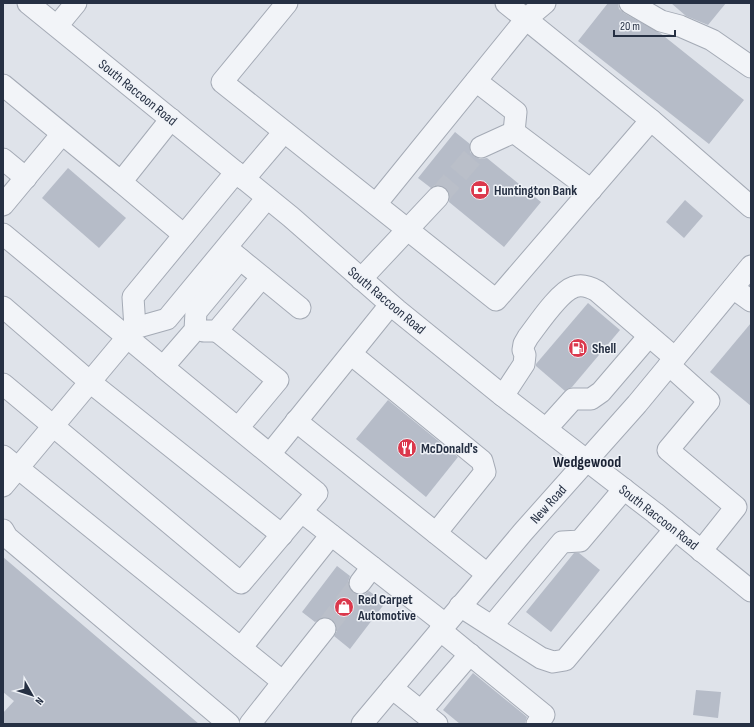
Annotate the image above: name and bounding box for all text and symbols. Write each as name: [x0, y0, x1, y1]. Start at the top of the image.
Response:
scale bar: [614, 12, 675, 38]
text: 20 m: [620, 19, 640, 34]
street label: South Raccoon Road: [95, 56, 180, 129]
bank icon: Huntington Bank: [469, 179, 491, 201]
place label: Huntington Bank: [494, 182, 577, 199]
street label: South Raccoon Road: [344, 263, 429, 338]
fuel station icon: Shell: [567, 337, 589, 359]
place label: Shell: [592, 340, 616, 357]
restaurant icon: McDonald's: [396, 437, 418, 459]
place label: McDonald's: [421, 440, 478, 457]
district label: Wedgewood: [553, 453, 621, 472]
street label: New Road: [527, 481, 570, 527]
street label: South Raccoon Road: [616, 481, 702, 554]
place label: Red Carpet Automotive: [357, 591, 416, 624]
shop icon: Red Carpet Automotive: [333, 596, 355, 618]
north arrow: [12, 675, 52, 715]
text: N: [32, 695, 46, 707]

